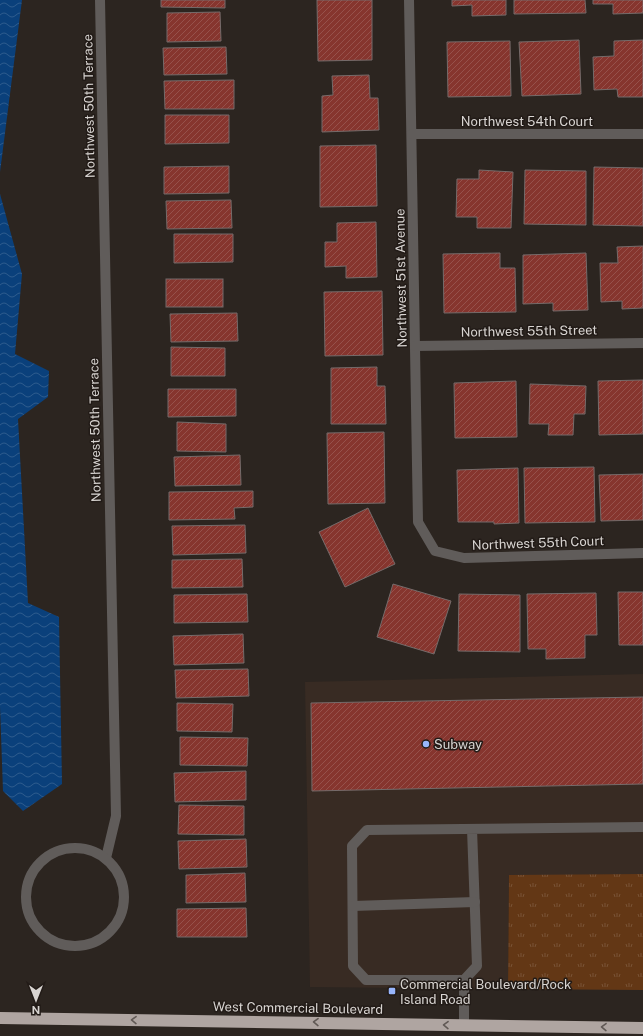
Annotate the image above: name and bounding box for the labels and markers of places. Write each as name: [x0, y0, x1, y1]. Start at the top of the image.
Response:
place label: Subway: [434, 737, 482, 752]
marker: Subway: [421, 739, 431, 749]
place label: Commercial Boulevard/Rock Island Road: [400, 977, 571, 1007]
marker: Commercial Boulevard/Rock Island Road: [387, 986, 397, 996]

